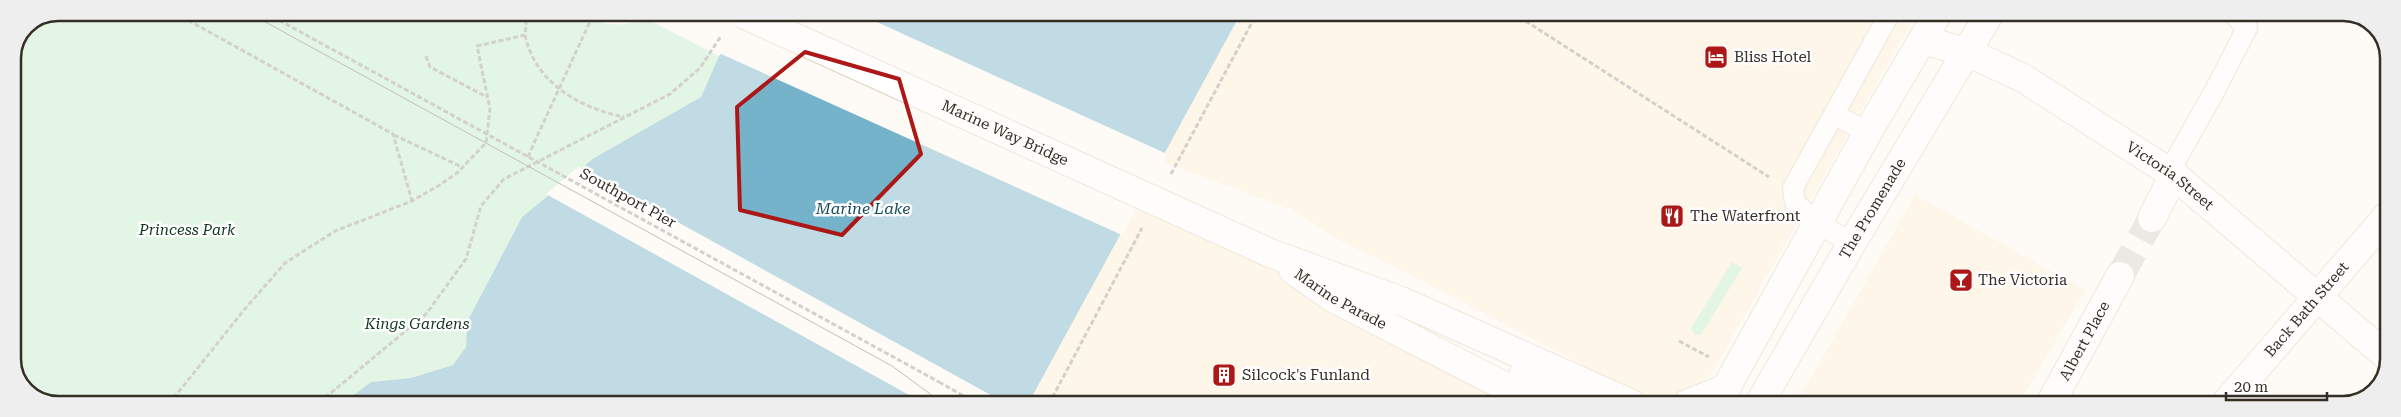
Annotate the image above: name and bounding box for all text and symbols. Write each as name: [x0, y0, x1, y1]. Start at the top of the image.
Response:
hotel icon: Bliss Hotel: [1703, 44, 1729, 70]
place label: Bliss Hotel: [1734, 48, 1812, 66]
street label: Marine Way Bridge: [939, 96, 1071, 169]
street label: Victoria Street: [2123, 138, 2218, 214]
street label: The Promenade: [1836, 155, 1910, 262]
street label: Southport Pier: [577, 164, 679, 232]
water label: Marine Lake: [815, 199, 910, 218]
restaurant icon: The Waterfront: [1659, 203, 1685, 229]
place label: The Waterfront: [1690, 207, 1801, 225]
park label: Princess Park: [138, 221, 236, 239]
street label: Back Bath Street: [2261, 258, 2353, 361]
street label: Marine Parade: [1291, 265, 1390, 333]
bar icon: The Victoria: [1948, 267, 1974, 293]
place label: The Victoria: [1978, 271, 2067, 289]
street label: Albert Place: [2056, 298, 2114, 384]
park label: Kings Gardens: [364, 315, 469, 333]
building icon: Silcock's Funland: [1211, 362, 1237, 388]
place label: Silcock's Funland: [1242, 366, 1370, 384]
scale bar: [2226, 370, 2327, 402]
text: 20 m: [2234, 378, 2269, 396]

